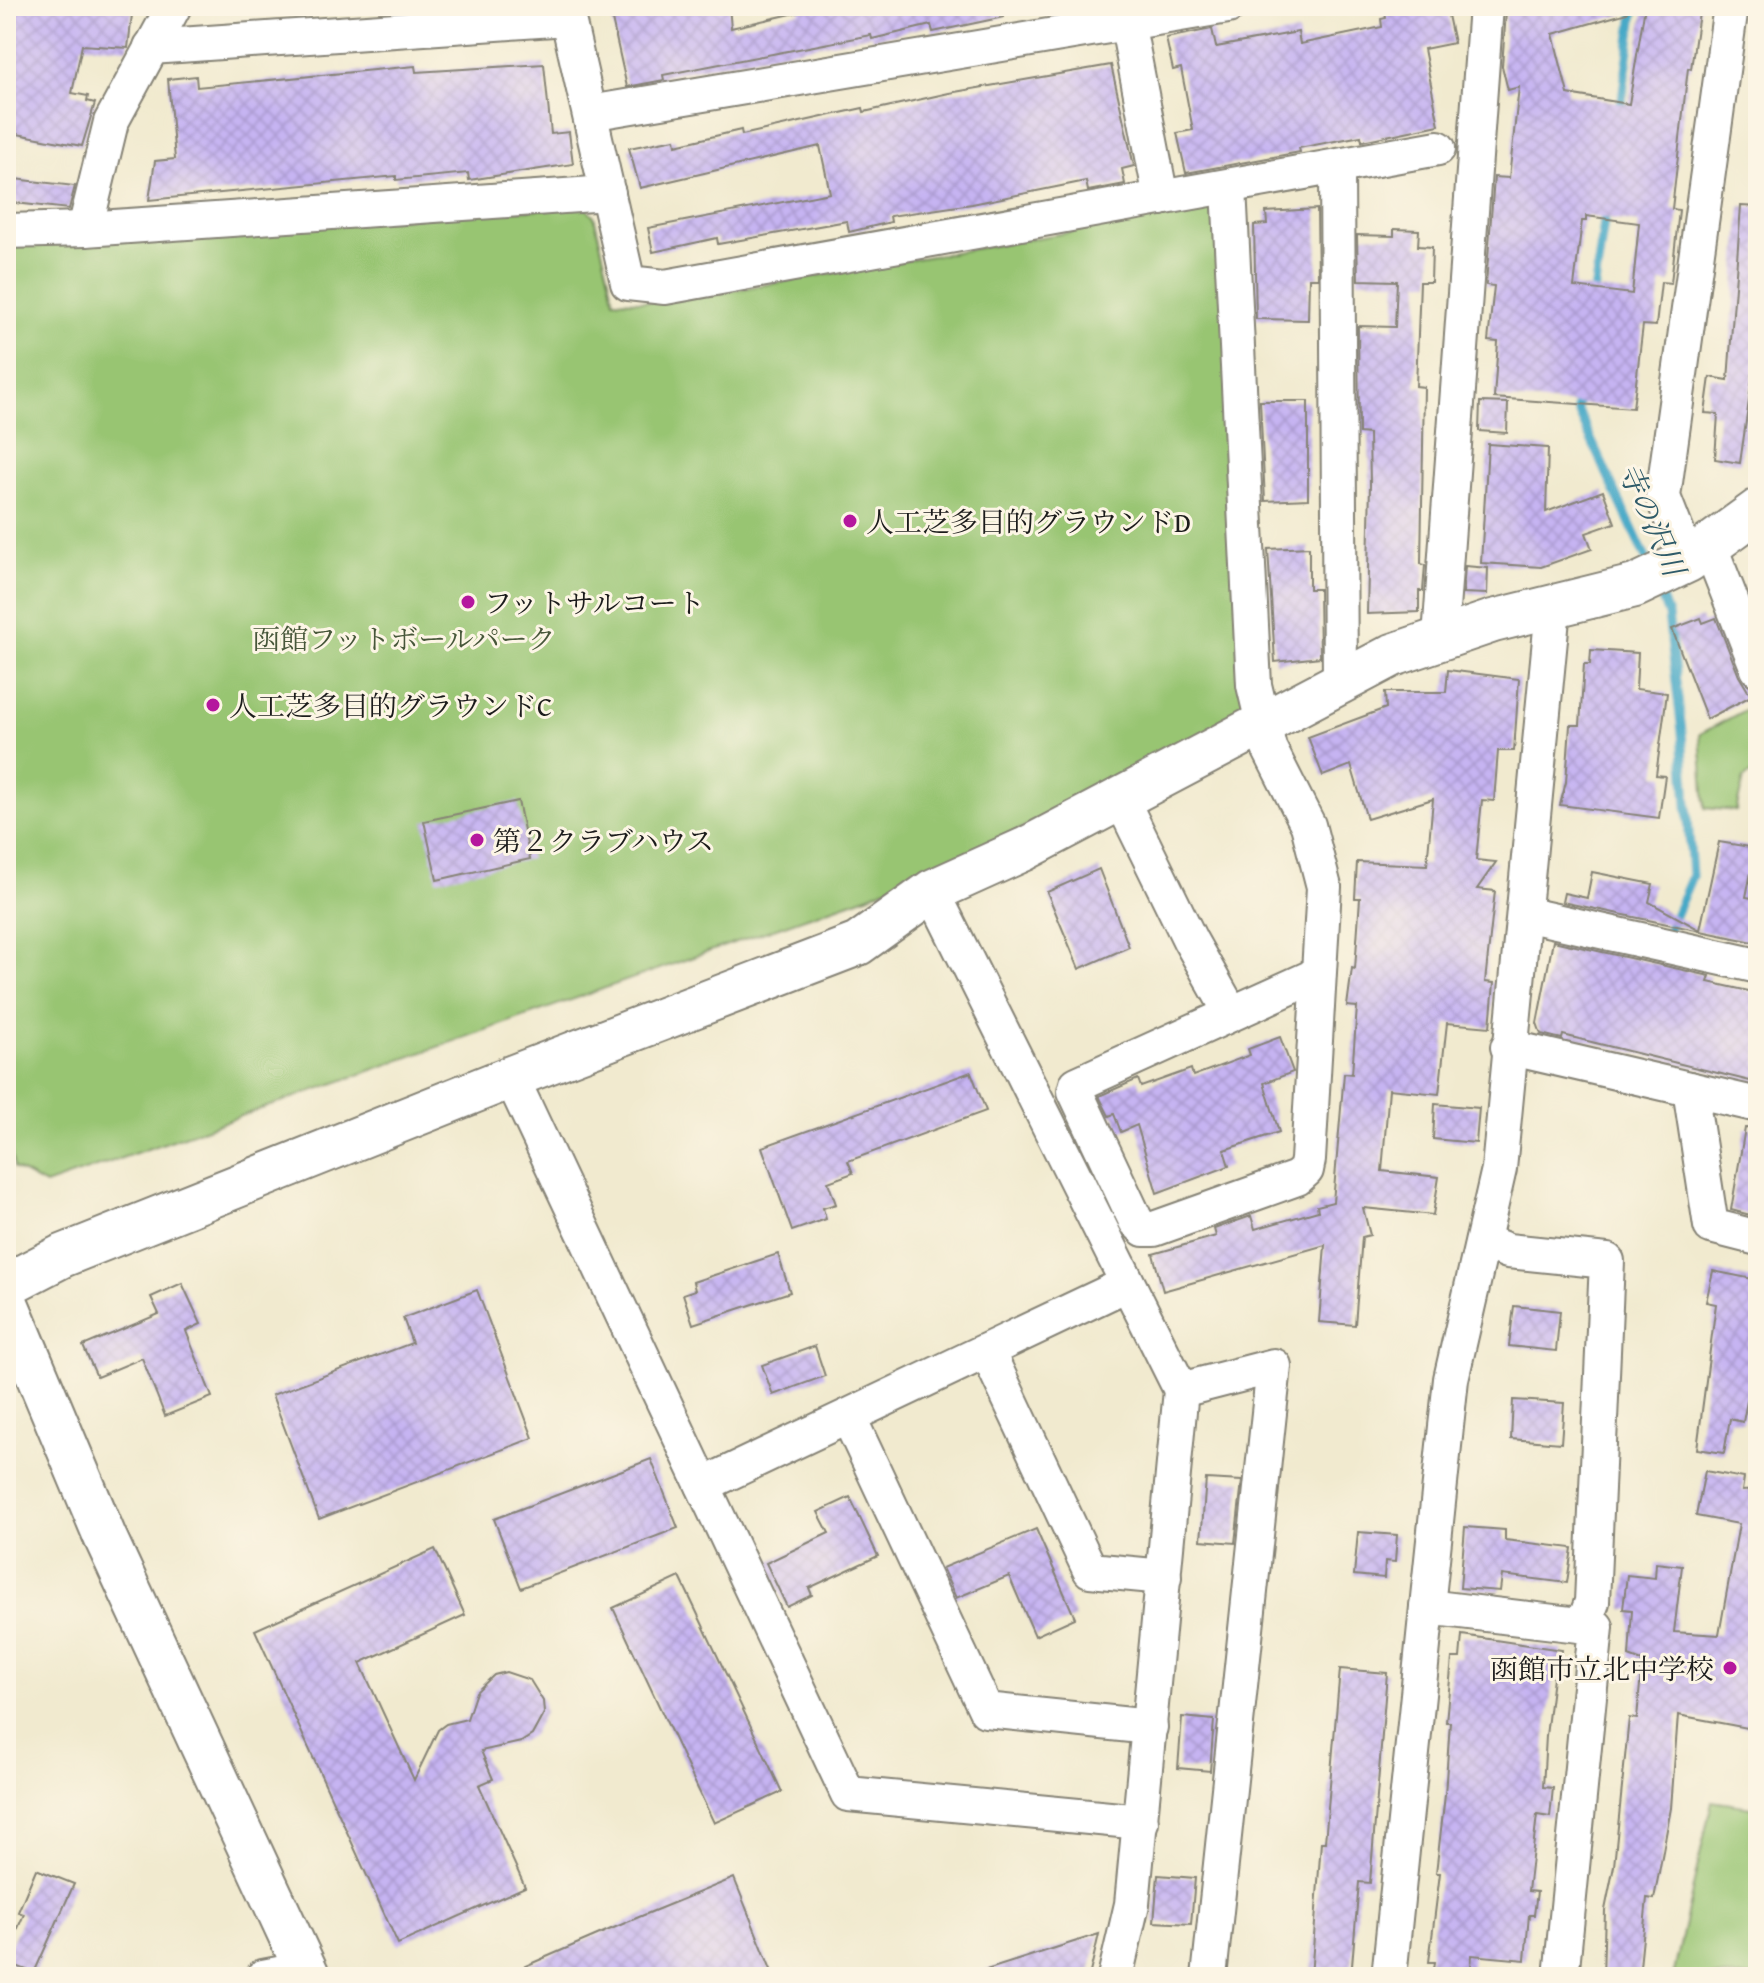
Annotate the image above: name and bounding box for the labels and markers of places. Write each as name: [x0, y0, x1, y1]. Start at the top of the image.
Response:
place label: 人工芝多目的グラウンドD: [866, 501, 1191, 542]
marker: 人工芝多目的グラウンドD: [841, 512, 859, 530]
place label: フットサルコート: [484, 582, 705, 623]
marker: フットサルコート: [459, 593, 477, 611]
place label: 人工芝多目的グラウンドC: [229, 685, 552, 726]
marker: 人工芝多目的グラウンドC: [204, 696, 222, 714]
place label: 第２クラブハウス: [493, 820, 714, 861]
marker: 第２クラブハウス: [468, 831, 486, 849]
place label: 函館市立北中学校: [1490, 1648, 1714, 1689]
marker: 函館市立北中学校: [1721, 1659, 1739, 1677]

